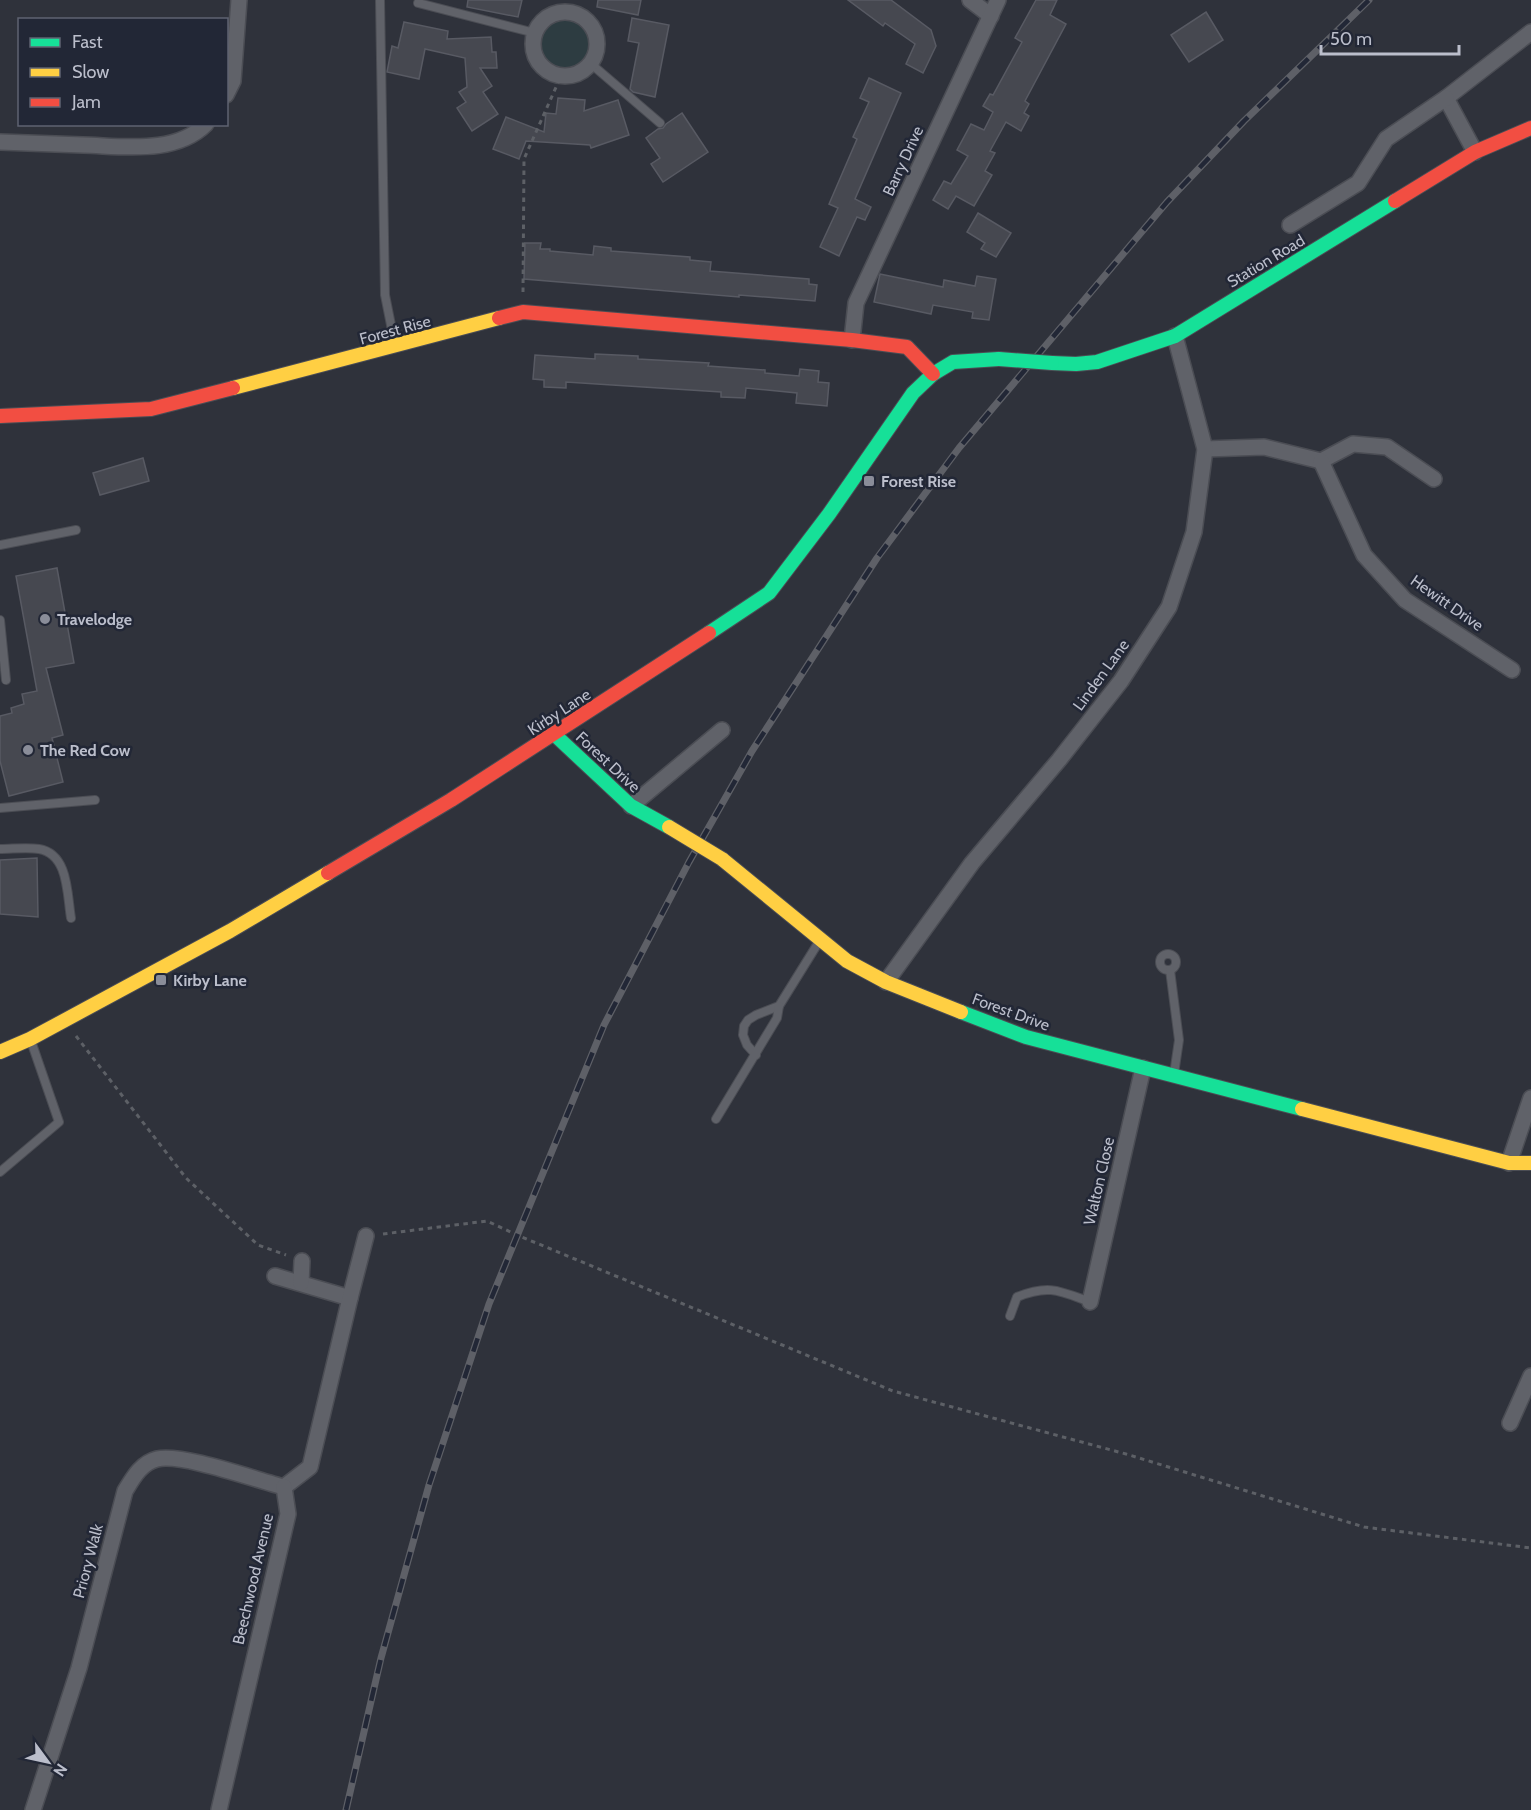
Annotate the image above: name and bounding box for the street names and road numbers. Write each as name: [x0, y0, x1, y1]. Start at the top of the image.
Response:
street label: Barry Drive: [879, 123, 927, 199]
street label: Station Road: [1224, 230, 1308, 292]
street label: Forest Rise: [357, 311, 433, 349]
street label: Hewitt Drive: [1407, 571, 1487, 635]
street label: Linden Lane: [1069, 636, 1133, 714]
street label: Kirby Lane: [524, 685, 594, 739]
street label: Forest Drive: [572, 727, 644, 797]
street label: Forest Drive: [970, 989, 1052, 1035]
street label: Walton Close: [1080, 1135, 1118, 1227]
street label: Beechwood Avenue: [229, 1512, 277, 1646]
street label: Priory Walk: [69, 1521, 107, 1600]

